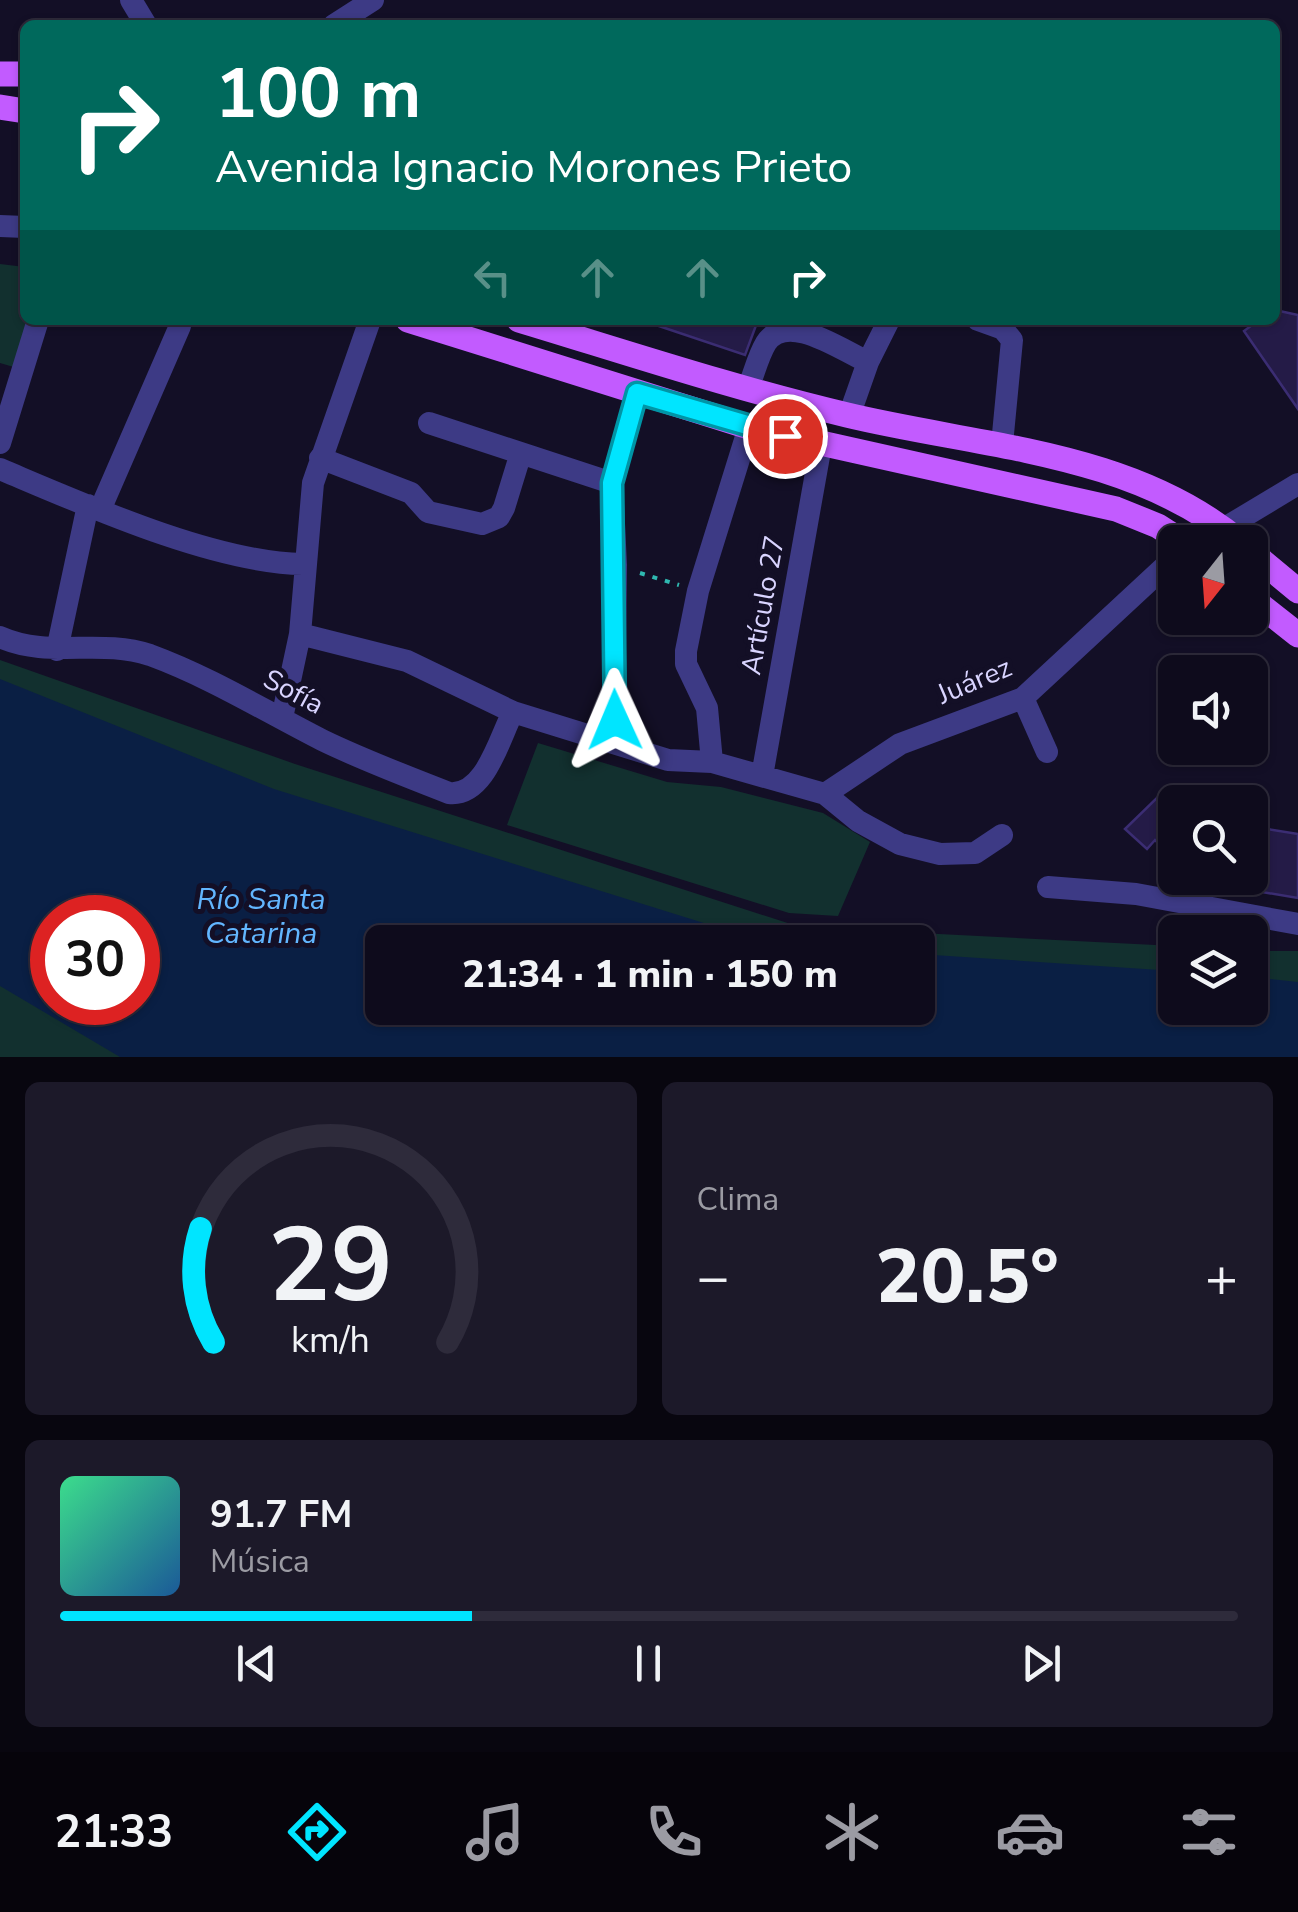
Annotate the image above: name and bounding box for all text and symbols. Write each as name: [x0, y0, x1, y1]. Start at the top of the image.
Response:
text: 100 m: [215, 46, 421, 142]
icon: right: [50, 60, 180, 190]
text: Avenida Ignacio Morones Prieto: [215, 137, 852, 198]
icon: left: [465, 250, 520, 305]
icon: ahead: [570, 250, 625, 305]
icon: ahead: [675, 250, 730, 305]
icon: right: [780, 250, 835, 305]
pin: [743, 394, 828, 479]
icon: arrive: [758, 409, 813, 464]
north arrow: [1158, 525, 1268, 635]
map controls: [1158, 525, 1268, 1025]
street label: Artículo 27: [732, 533, 794, 678]
street label: Juárez: [930, 648, 1017, 714]
button: sound: [1158, 655, 1268, 765]
street label: Sofía: [257, 660, 330, 724]
position arrow: [563, 668, 667, 772]
button: search: [1158, 785, 1268, 895]
water label: Río Santa Catarina: [196, 879, 326, 954]
speed limit sign: 30: [30, 895, 160, 1025]
button: layers: [1158, 915, 1268, 1025]
text: 21:34 · 1 min · 150 m: [462, 949, 838, 1000]
text: Clima: [697, 1178, 779, 1221]
text: 29: [268, 1195, 393, 1337]
text: 20.5°: [876, 1226, 1059, 1328]
text: −: [697, 1240, 730, 1315]
text: +: [1205, 1240, 1238, 1315]
text: km/h: [291, 1316, 370, 1365]
text: 91.7 FM: [210, 1489, 352, 1540]
text: Música: [210, 1540, 310, 1583]
icon: previous: [229, 1636, 284, 1691]
icon: pause: [621, 1636, 676, 1691]
icon: next: [1014, 1636, 1069, 1691]
icon: directions: [282, 1797, 352, 1867]
icon: music: [460, 1797, 530, 1867]
icon: phone: [639, 1797, 709, 1867]
icon: climate: [817, 1797, 887, 1867]
icon: car: [995, 1797, 1065, 1867]
icon: filters: [1174, 1797, 1244, 1867]
text: 21:33: [54, 1802, 173, 1863]

